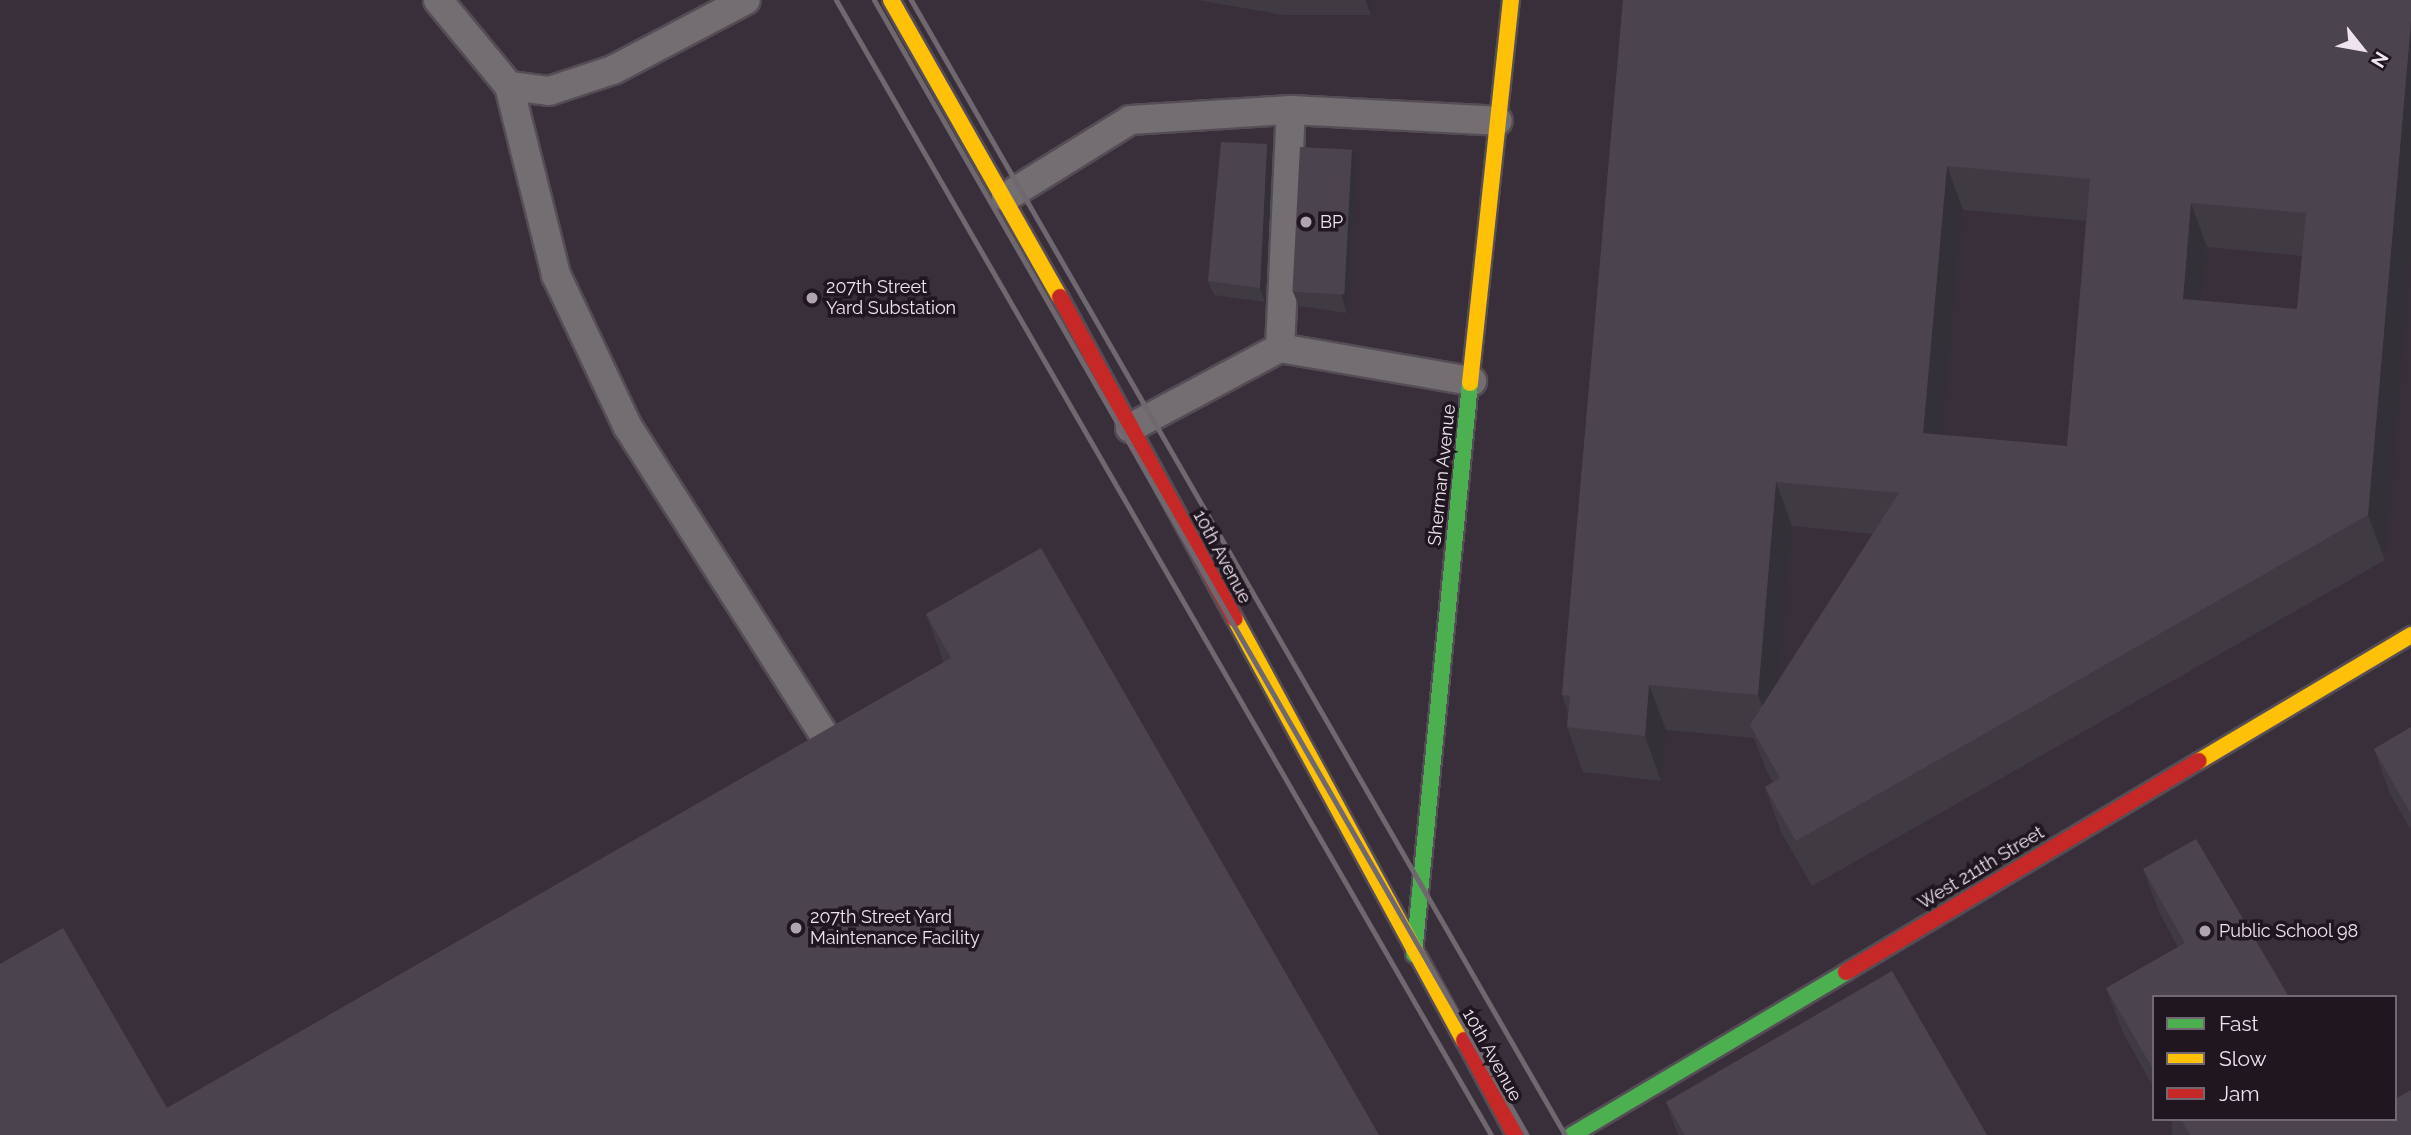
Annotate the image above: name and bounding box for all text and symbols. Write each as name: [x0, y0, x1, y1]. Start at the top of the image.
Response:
north arrow: [2327, 14, 2397, 84]
text: N: [2367, 48, 2393, 72]
place label: BP: [1320, 211, 1343, 233]
marker: BP: [1298, 214, 1314, 230]
place label: 207th Street Yard Substation: [826, 277, 956, 320]
marker: 207th Street Yard Substation: [804, 290, 820, 306]
street label: Sherman Avenue: [1424, 403, 1460, 547]
street label: 10th Avenue: [1188, 506, 1256, 608]
street label: West 211th Street: [1914, 822, 2048, 914]
place label: 207th Street Yard Maintenance Facility: [810, 907, 980, 950]
marker: 207th Street Yard Maintenance Facility: [788, 920, 804, 936]
place label: Public School 98: [2219, 920, 2359, 942]
marker: Public School 98: [2197, 923, 2213, 939]
legend: [2152, 995, 2397, 1121]
street label: 10th Avenue: [1458, 1005, 1526, 1105]
text: Fast: [2219, 1011, 2259, 1036]
text: Slow: [2219, 1046, 2267, 1071]
text: Jam: [2219, 1081, 2260, 1106]

